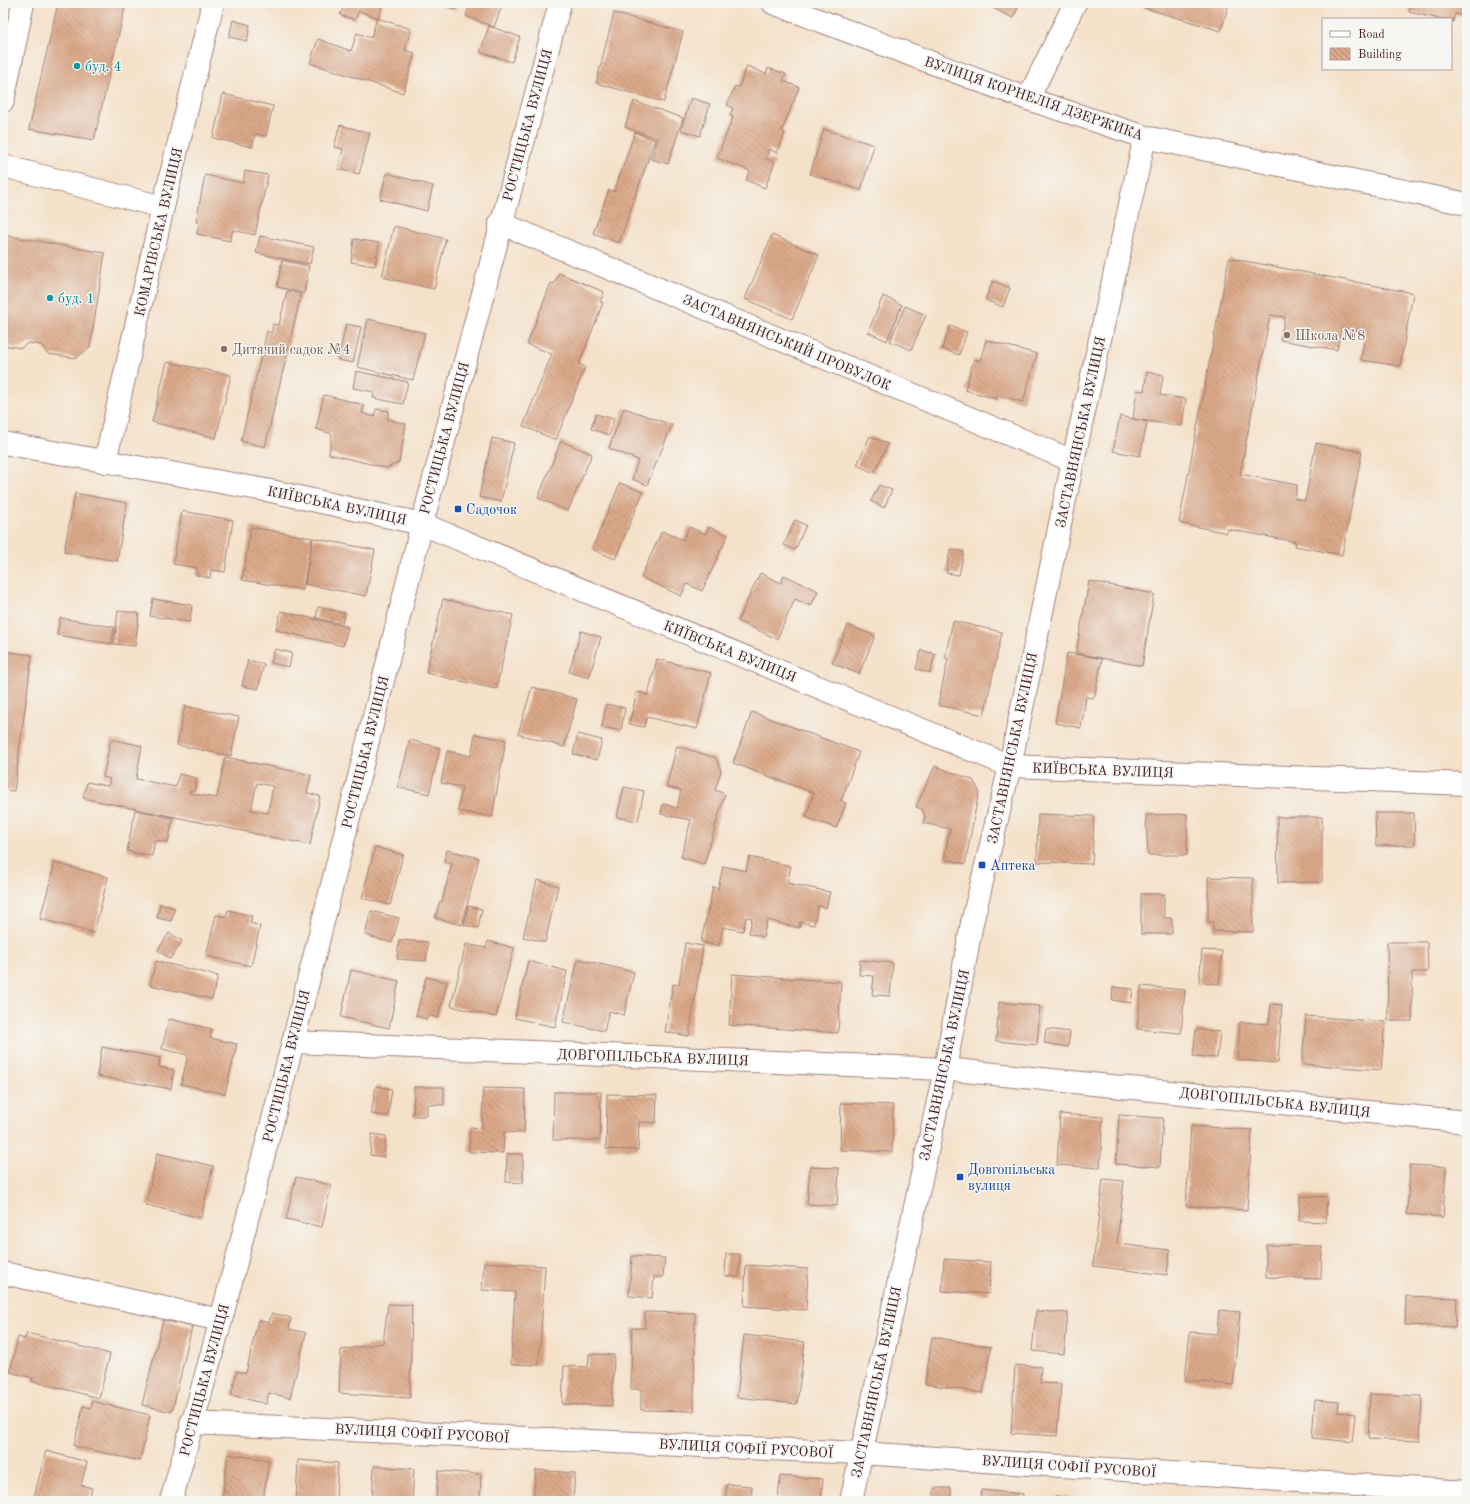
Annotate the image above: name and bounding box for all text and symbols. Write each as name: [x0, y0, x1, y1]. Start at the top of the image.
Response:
legend: [1322, 18, 1452, 70]
text: Road: [1358, 29, 1385, 41]
street label: РОСТИЦЬКА ВУЛИЦЯ: [501, 48, 555, 203]
text: Building: [1358, 49, 1402, 61]
street label: ВУЛИЦЯ КОРНЕЛІЯ ДЗЕРЖИКА: [922, 55, 1145, 143]
place label: буд. 4: [85, 60, 122, 74]
marker: буд. 4: [72, 61, 82, 71]
street label: КОМАРІВСЬКА ВУЛИЦЯ: [133, 146, 185, 318]
street label: ЗАСТАВНЯНСЬКИЙ ПРОВУЛОК: [681, 289, 894, 393]
place label: буд. 1: [58, 292, 95, 306]
marker: буд. 1: [45, 293, 55, 303]
place label: Школа №8: [1295, 329, 1365, 343]
marker: Школа №8: [1282, 330, 1292, 340]
street label: ЗАСТАВНЯНСЬКА ВУЛИЦЯ: [1054, 335, 1108, 529]
place label: Дитячий садок №4: [232, 343, 351, 357]
marker: Дитячий садок №4: [219, 344, 229, 354]
street label: РОСТИЦЬКА ВУЛИЦЯ: [418, 361, 472, 516]
street label: КИЇВСЬКА ВУЛИЦЯ: [266, 481, 408, 528]
place label: Садочок: [466, 503, 517, 517]
marker: Садочок: [453, 504, 463, 514]
street label: КИЇВСЬКА ВУЛИЦЯ: [661, 616, 799, 685]
street label: ЗАСТАВНЯНСЬКА ВУЛИЦЯ: [986, 651, 1040, 845]
street label: РОСТИЦЬКА ВУЛИЦЯ: [340, 674, 392, 830]
street label: КИЇВСЬКА ВУЛИЦЯ: [1032, 759, 1174, 780]
place label: Аптека: [990, 859, 1035, 873]
marker: Аптека: [977, 860, 987, 870]
street label: ЗАСТАВНЯНСЬКА ВУЛИЦЯ: [918, 968, 972, 1162]
street label: РОСТИЦЬКА ВУЛИЦЯ: [261, 988, 313, 1144]
street label: ДОВГОПІЛЬСЬКА ВУЛИЦЯ: [557, 1048, 749, 1068]
street label: ДОВГОПІЛЬСЬКА ВУЛИЦЯ: [1179, 1086, 1371, 1120]
place label: Довгопільська вулиця: [968, 1163, 1055, 1193]
marker: Довгопільська вулиця: [955, 1172, 965, 1182]
street label: ЗАСТАВНЯНСЬКА ВУЛИЦЯ: [850, 1285, 904, 1479]
street label: РОСТИЦЬКА ВУЛИЦЯ: [178, 1303, 232, 1458]
street label: ВУЛИЦЯ СОФІЇ РУСОВОЇ: [334, 1419, 510, 1446]
street label: ВУЛИЦЯ СОФІЇ РУСОВОЇ: [658, 1434, 834, 1461]
street label: ВУЛИЦЯ СОФІЇ РУСОВОЇ: [981, 1451, 1157, 1480]

